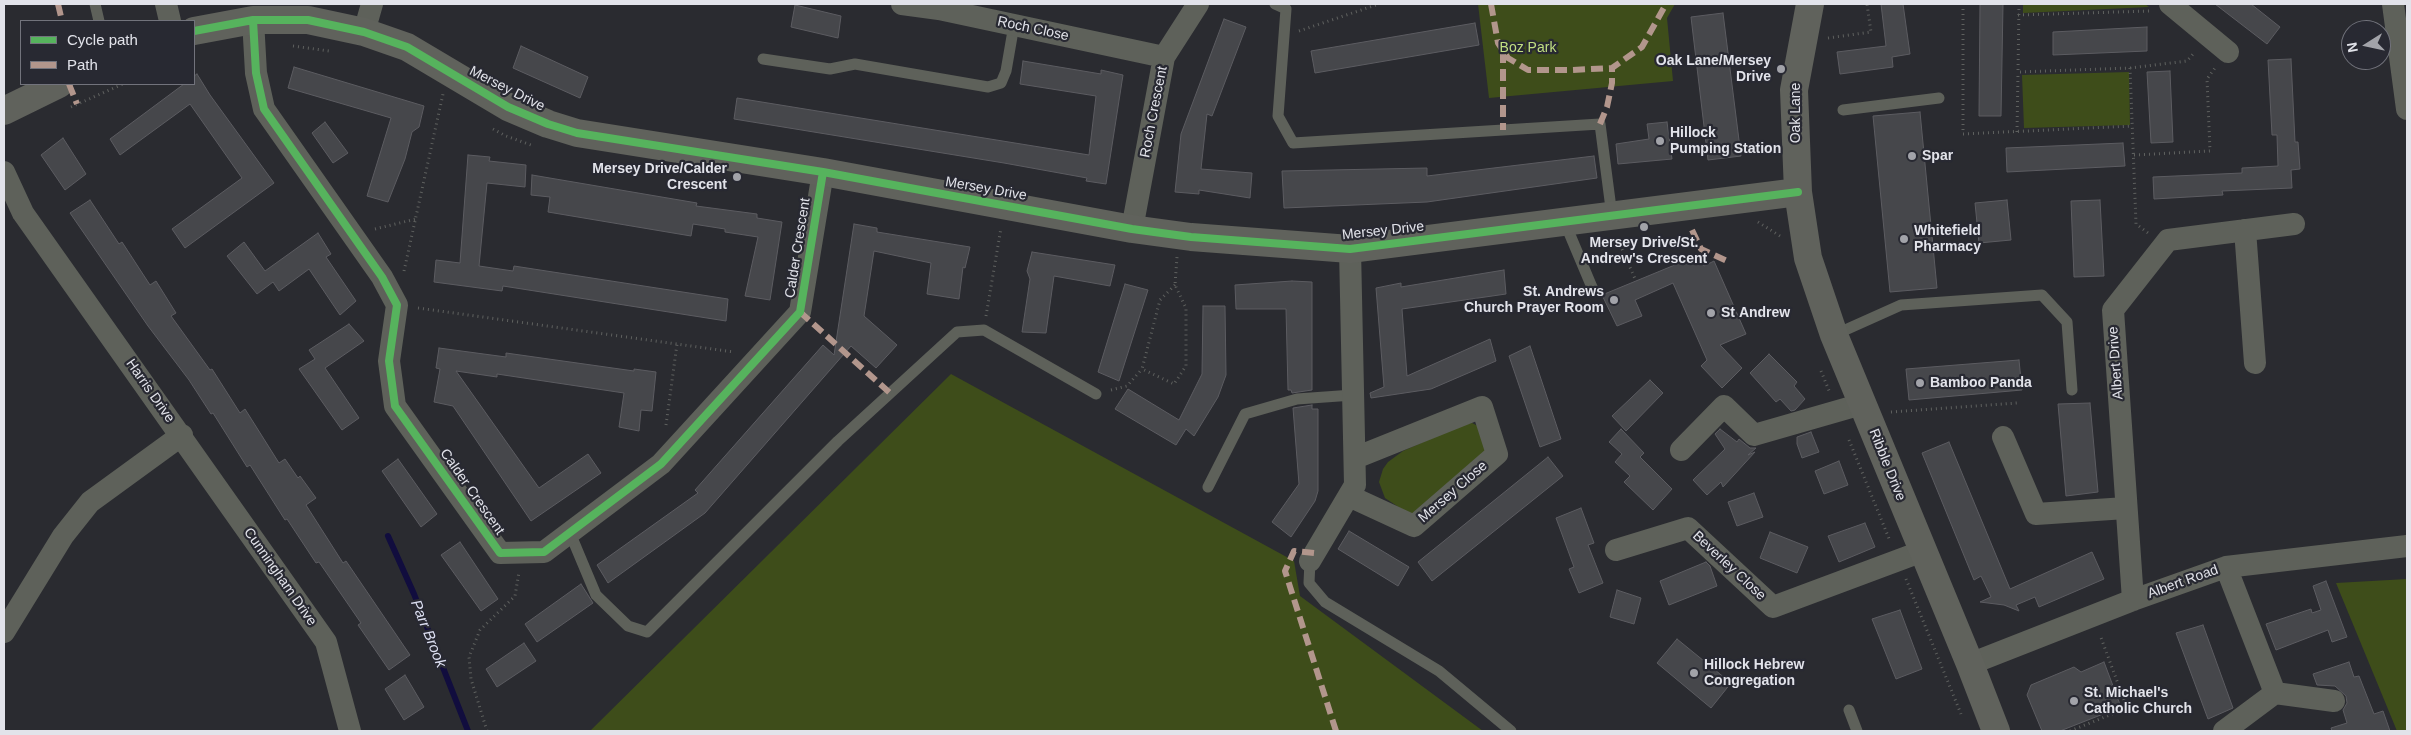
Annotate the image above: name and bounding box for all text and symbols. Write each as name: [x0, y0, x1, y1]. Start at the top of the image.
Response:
street label: Roch Close: [996, 13, 1070, 45]
legend: [20, 20, 195, 85]
north arrow: [2341, 20, 2391, 70]
text: Cycle path: [67, 31, 138, 48]
park label: Boz Park: [1500, 40, 1556, 56]
text: N: [2343, 41, 2361, 54]
place label: Oak Lane/Mersey Drive: [1656, 53, 1771, 85]
text: Path: [67, 56, 98, 73]
street label: Mersey Drive: [466, 63, 548, 115]
marker: Oak Lane/Mersey Drive: [1775, 63, 1787, 75]
street label: Roch Crescent: [1137, 65, 1171, 159]
street label: Oak Lane: [1788, 83, 1804, 143]
place label: Hillock Pumping Station: [1670, 125, 1781, 158]
marker: Hillock Pumping Station: [1654, 135, 1666, 147]
place label: Spar: [1922, 148, 1953, 164]
marker: Spar: [1906, 150, 1918, 162]
place label: Mersey Drive/Calder Crescent: [592, 161, 727, 193]
marker: Mersey Drive/Calder Crescent: [731, 171, 743, 183]
street label: Mersey Drive: [944, 174, 1028, 204]
street label: Calder Crescent: [782, 197, 814, 299]
street label: Mersey Drive: [1341, 218, 1425, 244]
marker: Mersey Drive/St. Andrew's Crescent: [1638, 221, 1650, 233]
place label: Whitefield Pharmacy: [1914, 223, 1981, 256]
marker: Whitefield Pharmacy: [1898, 233, 1910, 245]
place label: Mersey Drive/St. Andrew's Crescent: [1581, 235, 1707, 268]
place label: St. Andrews Church Prayer Room: [1464, 284, 1604, 316]
marker: St. Andrews Church Prayer Room: [1608, 294, 1620, 306]
place label: St Andrew: [1721, 305, 1790, 321]
marker: St Andrew: [1705, 307, 1717, 319]
street label: Albert Drive: [2105, 326, 2127, 400]
street label: Harris Drive: [122, 356, 178, 426]
place label: Bamboo Panda: [1930, 375, 2032, 391]
marker: Bamboo Panda: [1914, 377, 1926, 389]
street label: Ribble Drive: [1865, 427, 1909, 503]
street label: Calder Crescent: [436, 446, 508, 538]
street label: Mersey Close: [1415, 458, 1491, 526]
street label: Cunningham Drive: [240, 525, 320, 629]
street label: Beverley Close: [1689, 528, 1769, 604]
street label: Albert Road: [2145, 561, 2221, 603]
water label: Parr Brook: [406, 597, 450, 671]
place label: Hillock Hebrew Congregation: [1704, 657, 1804, 690]
marker: Hillock Hebrew Congregation: [1688, 667, 1700, 679]
place label: St. Michael's Catholic Church: [2084, 685, 2192, 718]
marker: St. Michael's Catholic Church: [2068, 695, 2080, 707]

